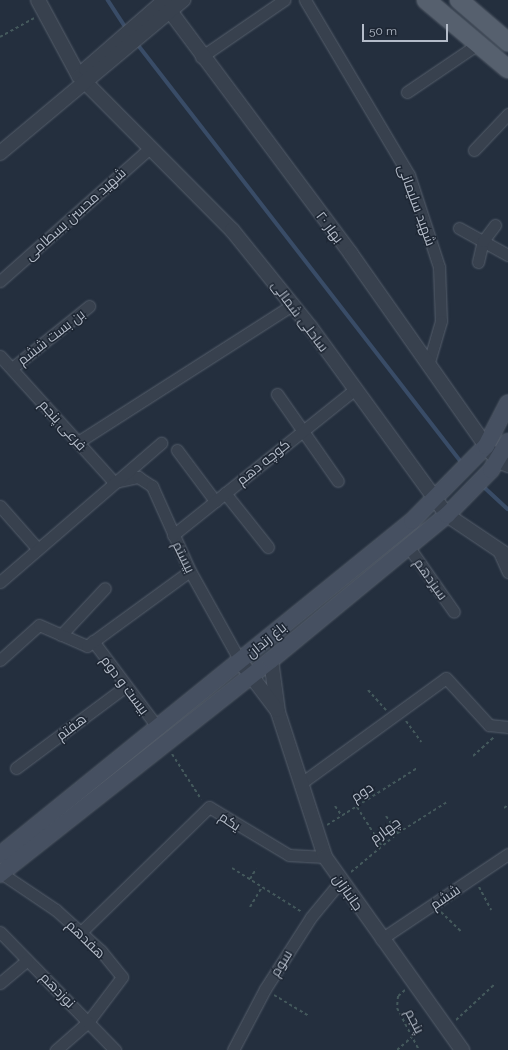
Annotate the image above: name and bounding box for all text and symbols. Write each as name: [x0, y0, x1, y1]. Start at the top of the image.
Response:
scale bar: [364, 16, 450, 42]
text: 50 m: [369, 24, 397, 38]
street label: شهید سلیمانی: [394, 162, 440, 248]
street label: شهید محسن بسطامی: [21, 164, 129, 264]
street label: بهار ۲۰: [313, 208, 347, 246]
street label: ساحلی شمالی: [268, 277, 332, 355]
street label: بن بست ششم: [14, 306, 88, 368]
street label: فرعی پنجم: [36, 396, 90, 454]
street label: کوچه دهم: [233, 436, 293, 488]
street label: بیستم: [169, 538, 199, 576]
street label: سیزدهم: [411, 555, 451, 603]
street label: باغ زندان: [242, 619, 290, 661]
street label: بیست و دوم: [97, 652, 153, 718]
street label: هفتم: [53, 710, 89, 744]
street label: دوم: [348, 779, 376, 805]
street label: یکم: [216, 808, 244, 834]
street label: چهارم: [366, 813, 404, 847]
street label: جانبازان: [329, 871, 367, 913]
street label: ششم: [427, 881, 463, 913]
street label: هفدهم: [63, 916, 109, 962]
street label: سوم: [266, 946, 296, 980]
street label: نوزدهم: [37, 969, 79, 1011]
street label: پنجم: [402, 1006, 428, 1036]

